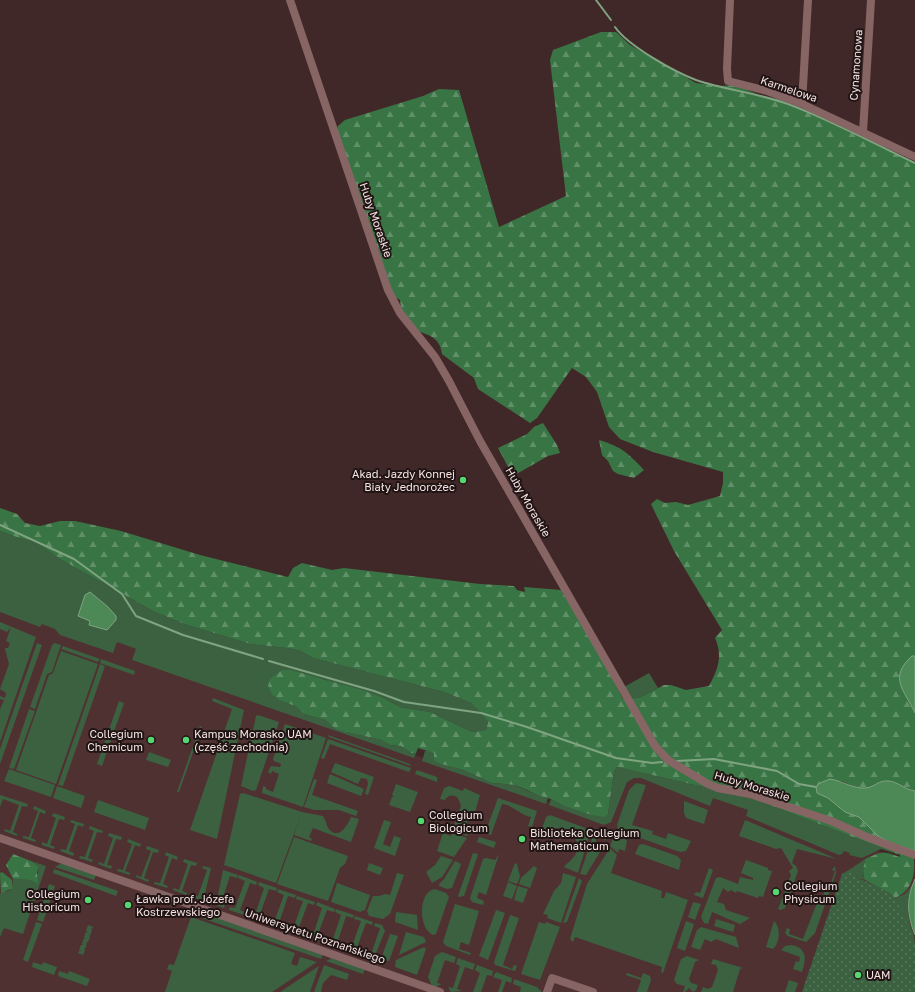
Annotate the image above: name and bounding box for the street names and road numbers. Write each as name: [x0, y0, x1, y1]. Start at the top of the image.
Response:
street label: Cynamonowa: [847, 29, 864, 101]
street label: Karmelowa: [759, 73, 819, 104]
street label: Huby Moraskie: [358, 181, 395, 259]
street label: Huby Moraskie: [503, 465, 554, 539]
street label: Huby Moraskie: [713, 768, 791, 803]
street label: Uniwersytetu Poznańskiego: [243, 905, 388, 966]

